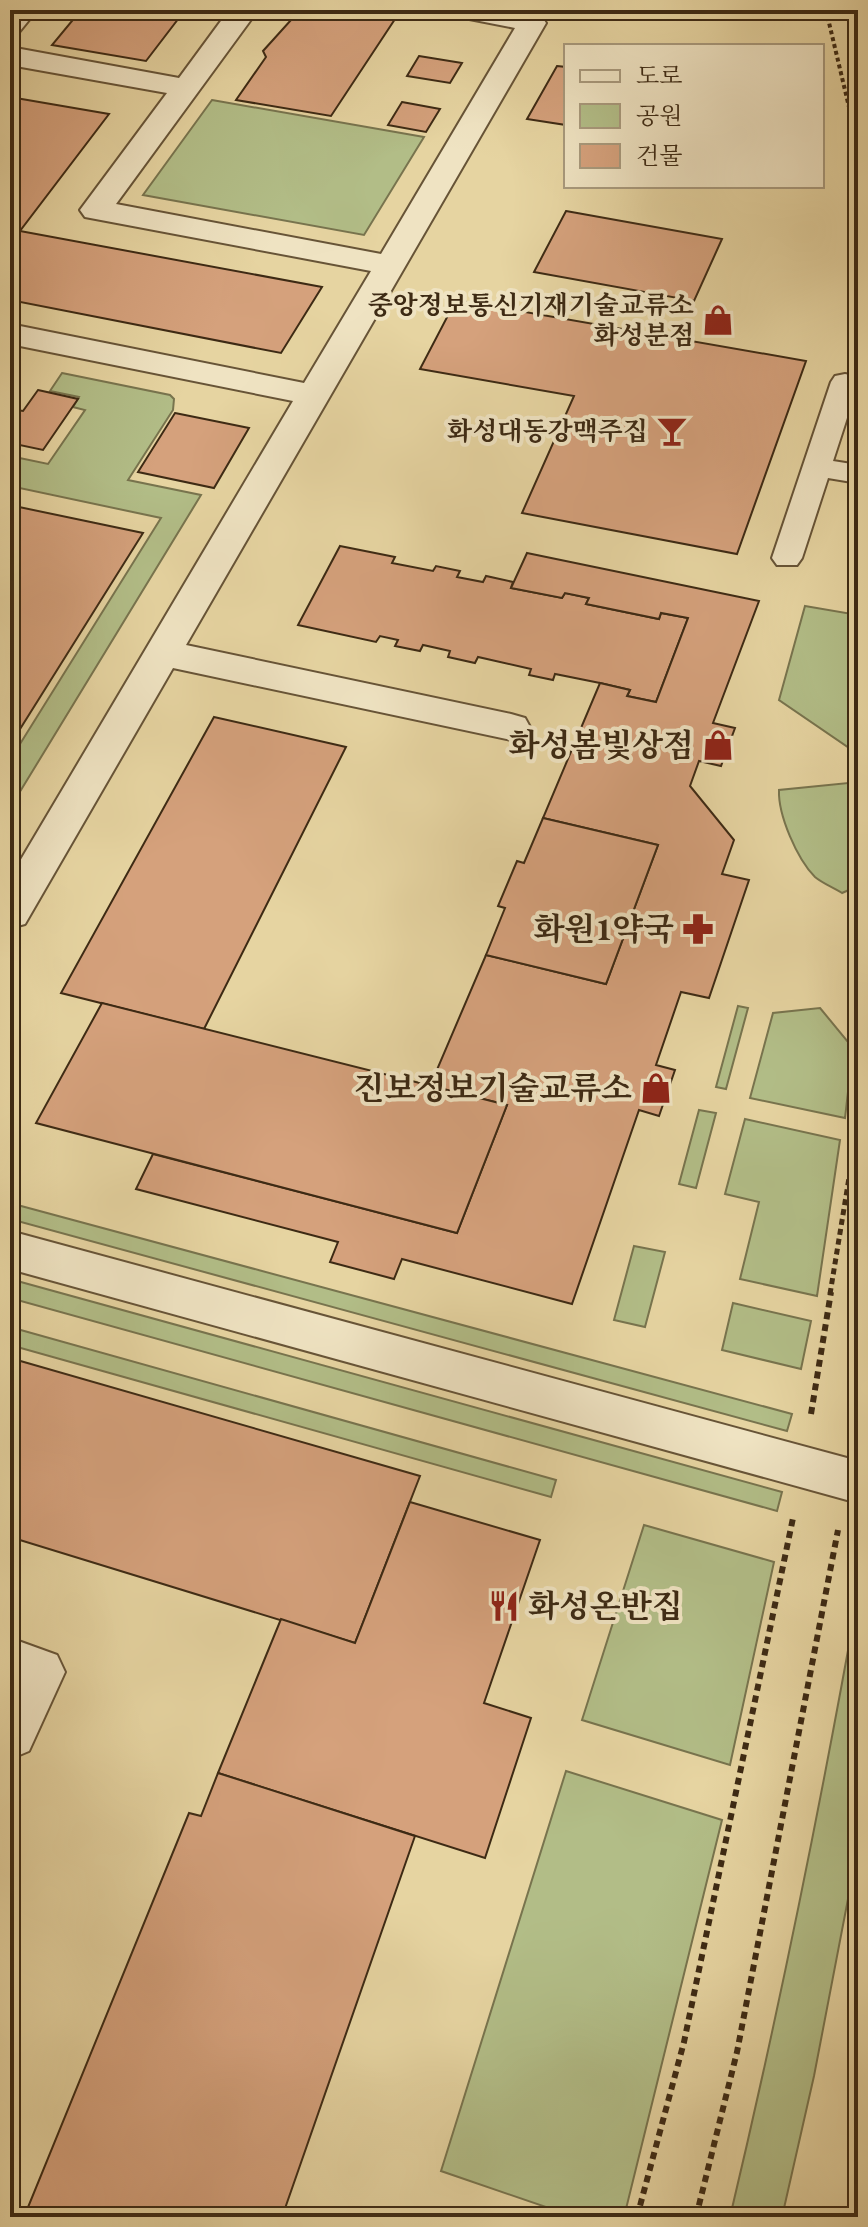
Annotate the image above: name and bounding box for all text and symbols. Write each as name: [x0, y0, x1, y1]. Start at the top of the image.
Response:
legend: [564, 44, 824, 188]
text: 도로: [636, 60, 682, 91]
text: 공원: [636, 100, 682, 131]
text: 건물: [636, 140, 682, 171]
place label: 중앙정보통신기재기술교류소 화성분점: [367, 288, 694, 352]
shop icon: 중앙정보통신기재기술교류소 화성분점: [701, 303, 735, 337]
place label: 화성대동강맥주집: [447, 414, 648, 448]
bar icon: 화성대동강맥주집: [655, 414, 689, 448]
place label: 화성봄빛상점: [509, 724, 694, 766]
shop icon: 화성봄빛상점: [701, 728, 735, 762]
place label: 화원1약국: [533, 908, 674, 950]
pharmacy icon: 화원1약국: [681, 912, 715, 946]
place label: 진보정보기술교류소: [354, 1067, 632, 1109]
shop icon: 진보정보기술교류소: [639, 1071, 673, 1105]
place label: 화성온반집: [528, 1585, 683, 1627]
restaurant icon: 화성온반집: [487, 1589, 521, 1623]

